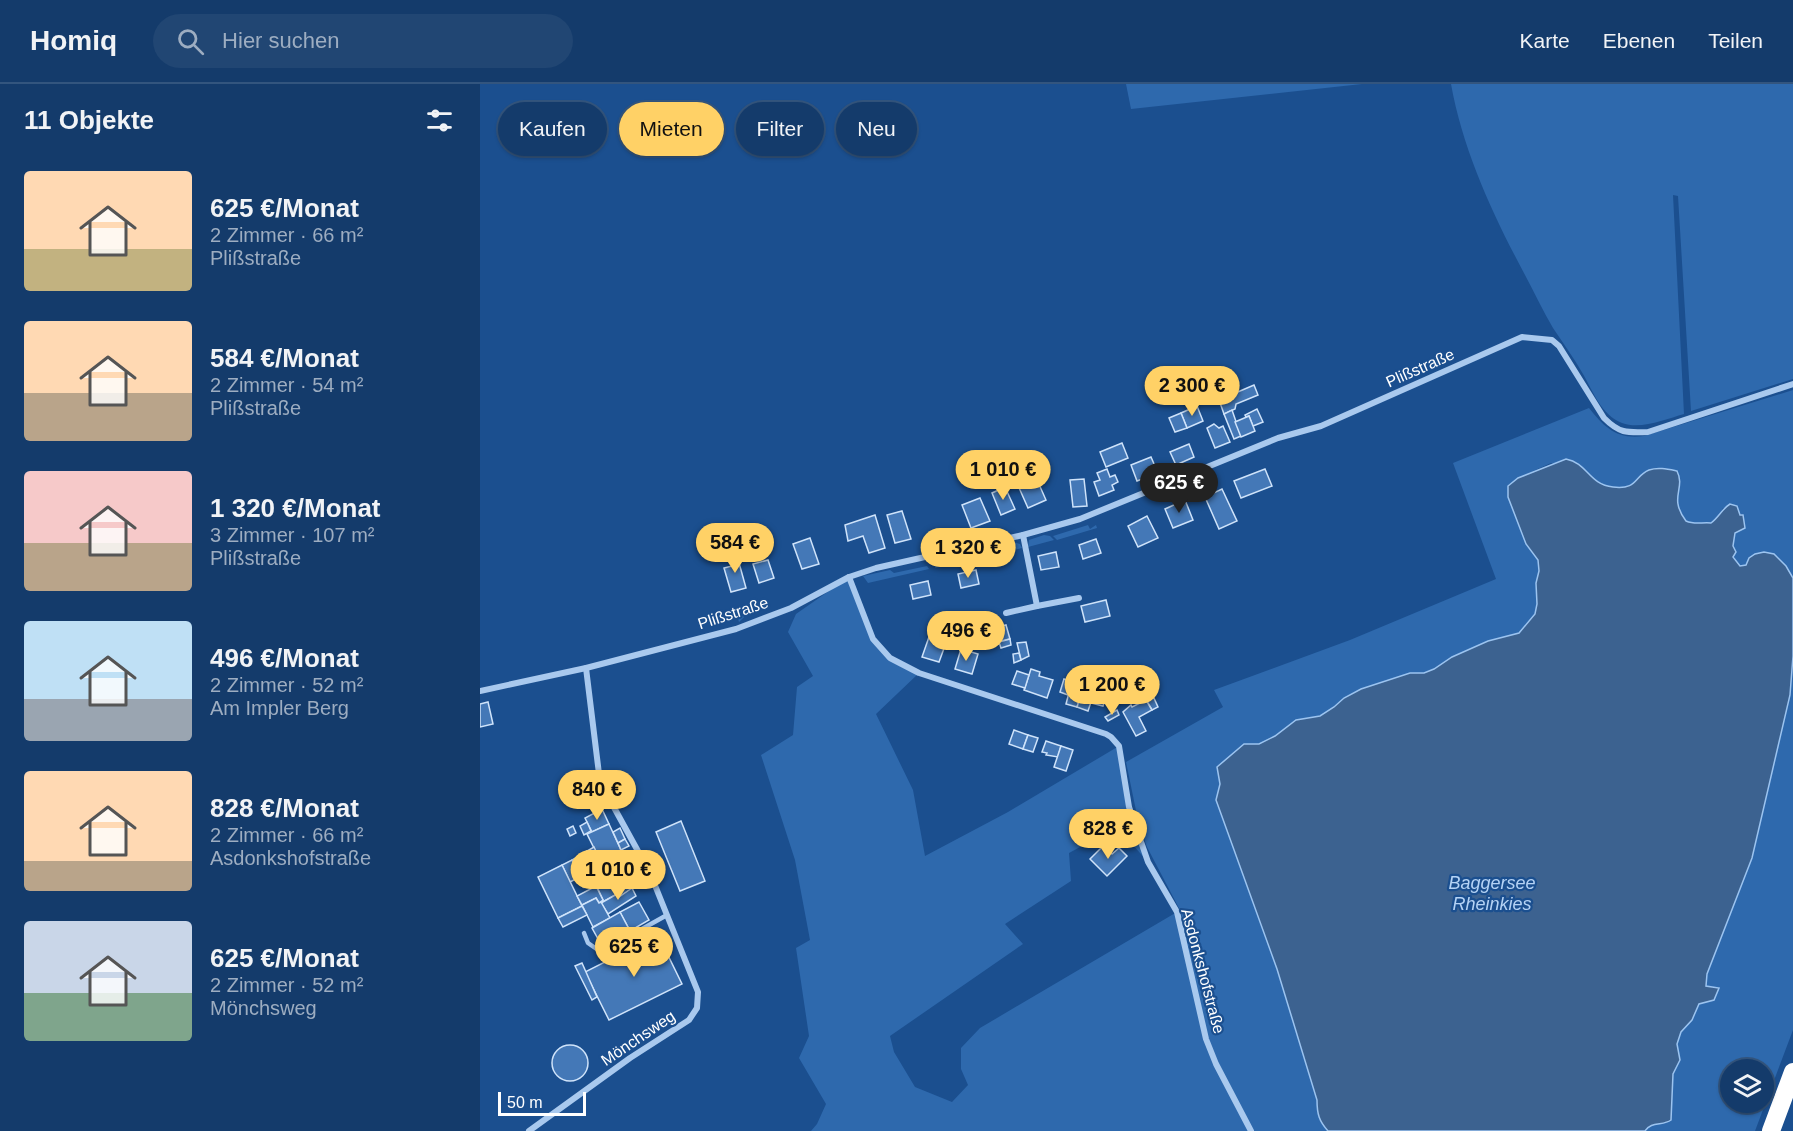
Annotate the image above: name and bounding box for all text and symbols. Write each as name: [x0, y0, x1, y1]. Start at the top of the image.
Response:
search box: [153, 14, 573, 68]
text: Homiq: [30, 25, 117, 56]
icon: search: [174, 25, 207, 58]
text: Hier suchen: [222, 28, 340, 53]
text: Karte: [1520, 29, 1570, 52]
text: Ebenen: [1603, 29, 1675, 52]
text: Teilen: [1708, 29, 1763, 52]
chip: Kaufen: [498, 102, 607, 156]
chip: Mieten: [619, 102, 724, 156]
chip: Filter: [736, 102, 824, 156]
chip: Neu: [836, 102, 917, 156]
icon: filters: [423, 104, 456, 137]
text: 11 Objekte: [24, 105, 154, 135]
text: 625 €/Monat: [210, 193, 359, 223]
icon: home: [72, 195, 144, 267]
text: 2 Zimmer · 66 m²: [210, 224, 363, 246]
text: Plißstraße: [210, 247, 301, 269]
text: 584 €/Monat: [210, 343, 359, 373]
icon: home: [72, 345, 144, 417]
street label: Plißstraße: [1383, 345, 1457, 391]
pin: 2 300 €: [1137, 366, 1247, 417]
text: 2 Zimmer · 54 m²: [210, 374, 363, 396]
text: 2 300 €: [1159, 374, 1225, 396]
text: Plißstraße: [210, 397, 301, 419]
pin: 1 010 €: [948, 450, 1058, 501]
text: 1 010 €: [970, 458, 1036, 480]
pin: 625 €: [1137, 463, 1221, 514]
text: 625 €: [1154, 471, 1204, 493]
text: 1 320 €/Monat: [210, 493, 381, 523]
icon: home: [72, 495, 144, 567]
pin: 584 €: [693, 523, 777, 574]
text: 3 Zimmer · 107 m²: [210, 524, 374, 546]
pin: 1 320 €: [913, 528, 1023, 579]
text: 584 €: [710, 531, 760, 553]
text: 1 320 €: [935, 536, 1001, 558]
text: Plißstraße: [210, 547, 301, 569]
street label: Plißstraße: [696, 594, 770, 632]
pin: 496 €: [924, 611, 1008, 662]
text: 496 €: [941, 619, 991, 641]
text: 496 €/Monat: [210, 643, 359, 673]
icon: home: [72, 645, 144, 717]
pin: 1 200 €: [1057, 665, 1167, 716]
text: 1 200 €: [1079, 673, 1145, 695]
text: 2 Zimmer · 52 m²: [210, 674, 363, 696]
text: Am Impler Berg: [210, 697, 349, 719]
pin: 840 €: [555, 770, 639, 821]
text: 840 €: [572, 778, 622, 800]
text: 828 €/Monat: [210, 793, 359, 823]
icon: home: [72, 795, 144, 867]
pin: 828 €: [1066, 809, 1150, 860]
text: 828 €: [1083, 817, 1133, 839]
text: 2 Zimmer · 66 m²: [210, 824, 363, 846]
text: Asdonkshofstraße: [210, 847, 371, 869]
pin: 1 010 €: [563, 850, 673, 901]
text: 1 010 €: [585, 858, 651, 880]
water label: Baggersee Rheinkies: [1448, 873, 1536, 914]
street label: Asdonkshofstraße: [1178, 907, 1228, 1036]
pin: 625 €: [592, 927, 676, 978]
text: 625 €: [609, 935, 659, 957]
text: 625 €/Monat: [210, 943, 359, 973]
icon: home: [72, 945, 144, 1017]
text: 2 Zimmer · 52 m²: [210, 974, 363, 996]
text: Mönchsweg: [210, 997, 317, 1019]
street label: Mönchsweg: [598, 1007, 678, 1069]
map controls: [1720, 1059, 1774, 1113]
button: layers: [1720, 1059, 1774, 1113]
scale bar: [498, 1089, 586, 1116]
text: 50 m: [507, 1094, 543, 1111]

